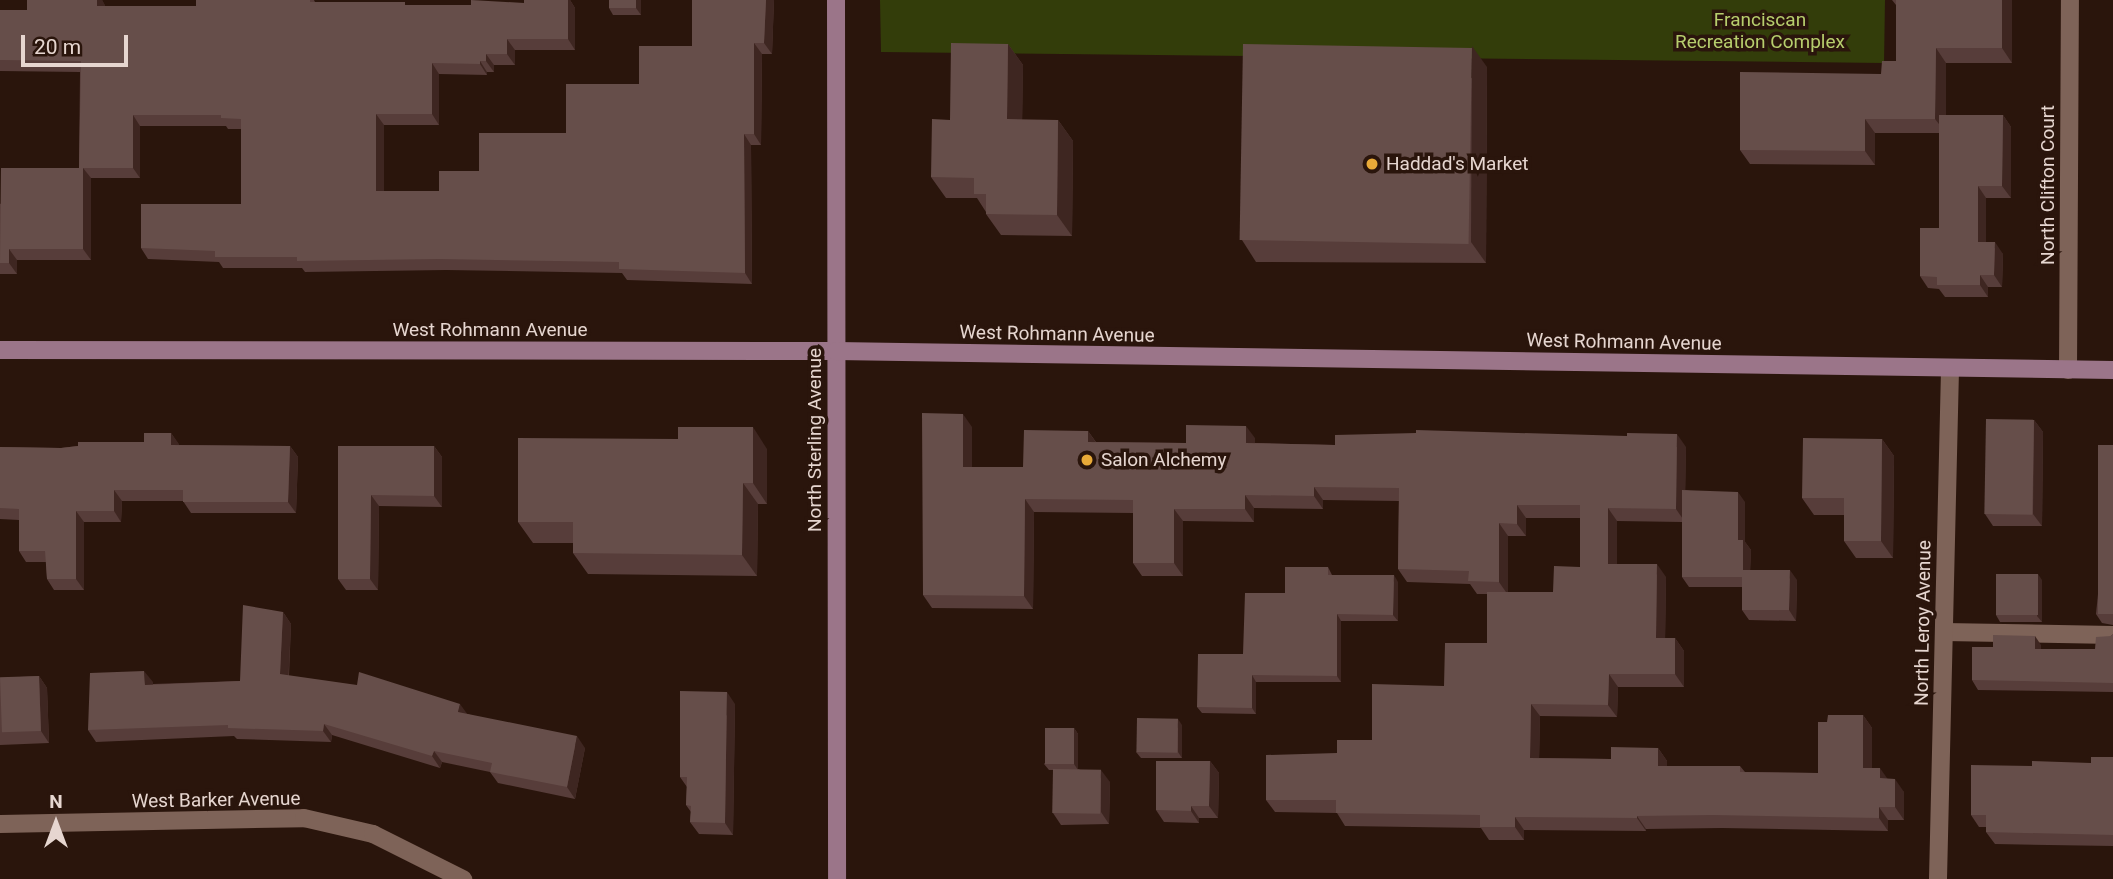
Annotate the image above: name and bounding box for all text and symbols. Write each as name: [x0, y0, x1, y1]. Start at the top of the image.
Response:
park label: Franciscan Recreation Complex: [1675, 9, 1845, 53]
scale bar: [24, 21, 131, 65]
text: 20 m: [34, 35, 81, 59]
street label: North Clifton Court: [2037, 105, 2059, 265]
place label: Haddad's Market: [1386, 153, 1529, 175]
marker: Haddad's Market: [1364, 156, 1380, 172]
street label: West Rohmann Avenue: [392, 319, 588, 341]
street label: West Rohmann Avenue: [959, 321, 1155, 347]
street label: West Rohmann Avenue: [1526, 329, 1722, 355]
street label: North Sterling Avenue: [804, 348, 826, 532]
place label: Salon Alchemy: [1101, 449, 1226, 471]
marker: Salon Alchemy: [1079, 452, 1095, 468]
street label: North Leroy Avenue: [1910, 540, 1936, 706]
street label: West Barker Avenue: [131, 787, 301, 813]
north arrow: [21, 788, 91, 858]
text: N: [49, 790, 63, 813]

